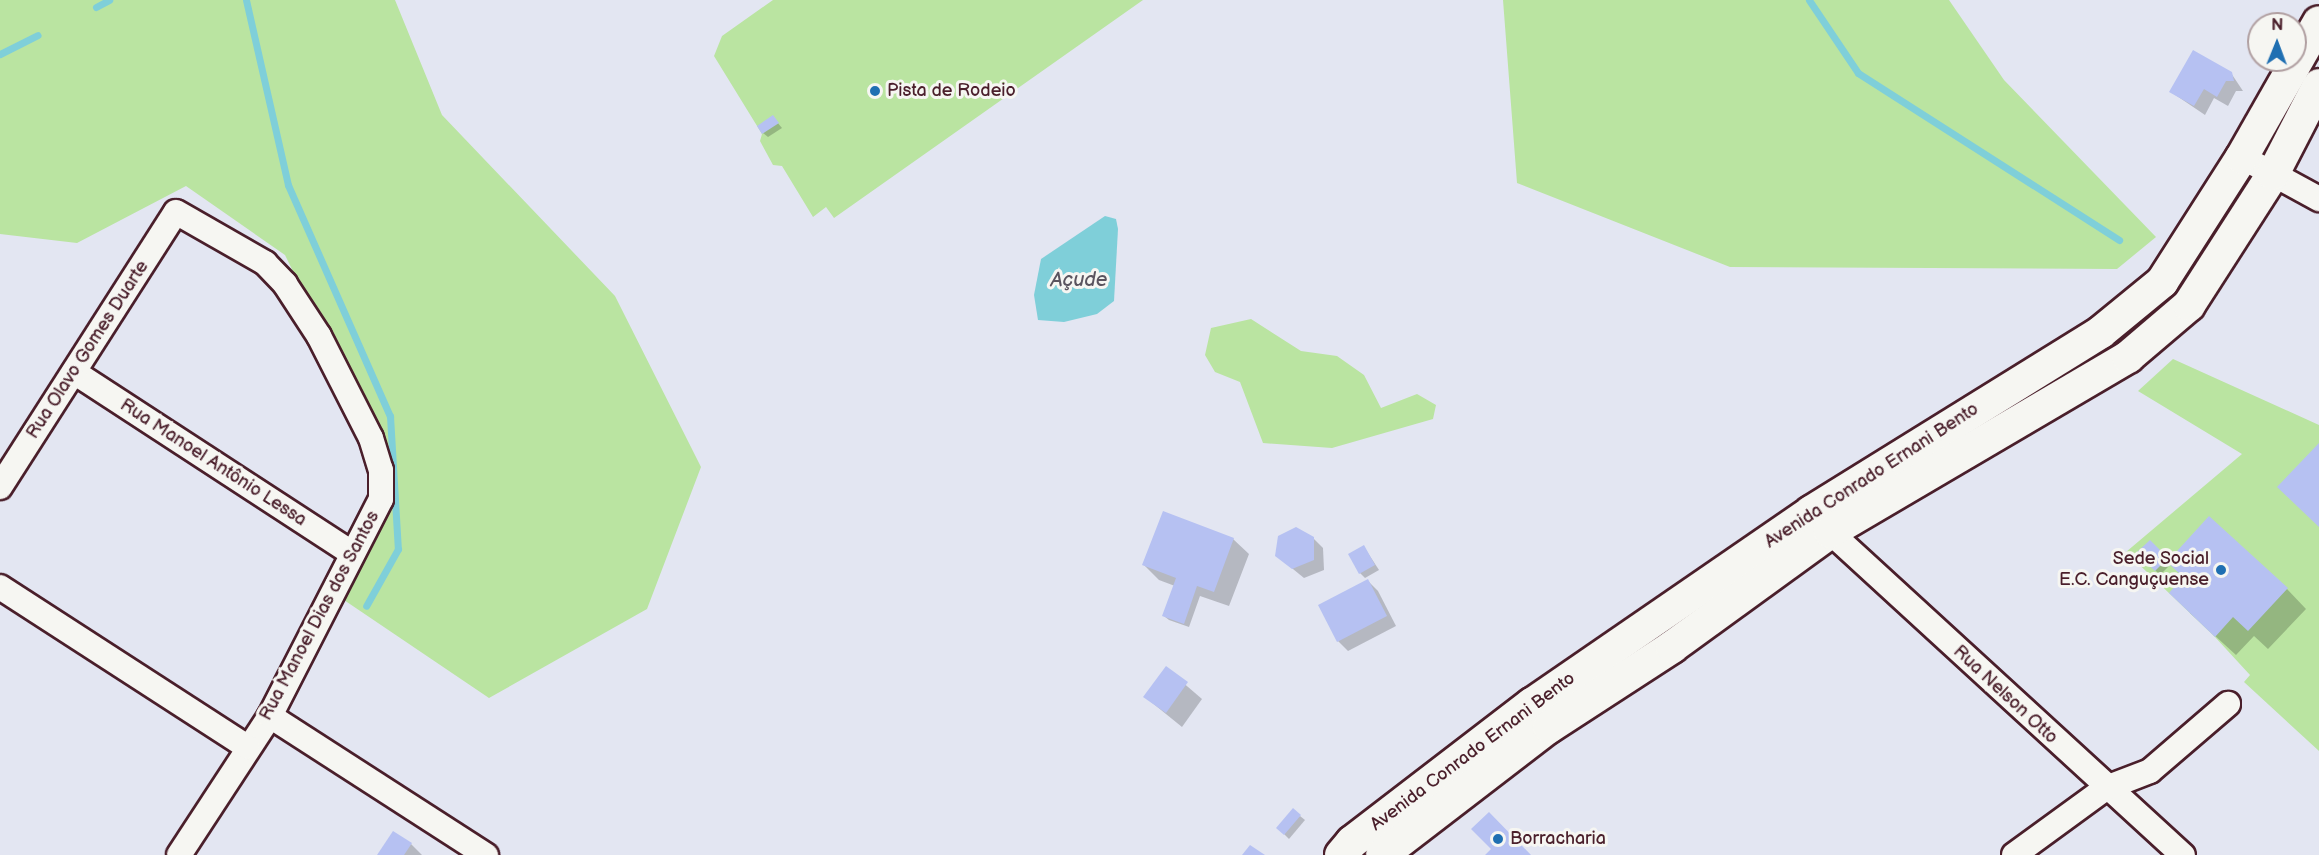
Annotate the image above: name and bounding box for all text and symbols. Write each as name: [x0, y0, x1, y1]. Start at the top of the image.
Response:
north arrow: [2247, 12, 2307, 72]
text: N: [2271, 16, 2283, 35]
place label: Pista de Rodeio: [887, 80, 1016, 102]
marker: Pista de Rodeio: [868, 84, 882, 98]
street label: Rua Olavo Gomes Duarte: [22, 257, 154, 443]
water label: Açude: [1051, 268, 1107, 292]
street label: Rua Manoel Antônio Lessa: [116, 395, 310, 531]
street label: Avenida Conrado Ernani Bento: [1761, 399, 1983, 553]
street label: Rua Manoel Dias dos Santos: [255, 507, 385, 725]
place label: Sede Social E.C. Canguçuense: [2059, 549, 2209, 592]
marker: Sede Social E.C. Canguçuense: [2214, 563, 2228, 577]
street label: Rua Nelson Otto: [1948, 641, 2062, 749]
street label: Avenida Conrado Ernani Bento: [1366, 668, 1580, 836]
place label: Borracharia: [1510, 828, 1606, 850]
marker: Borracharia: [1491, 832, 1505, 846]

